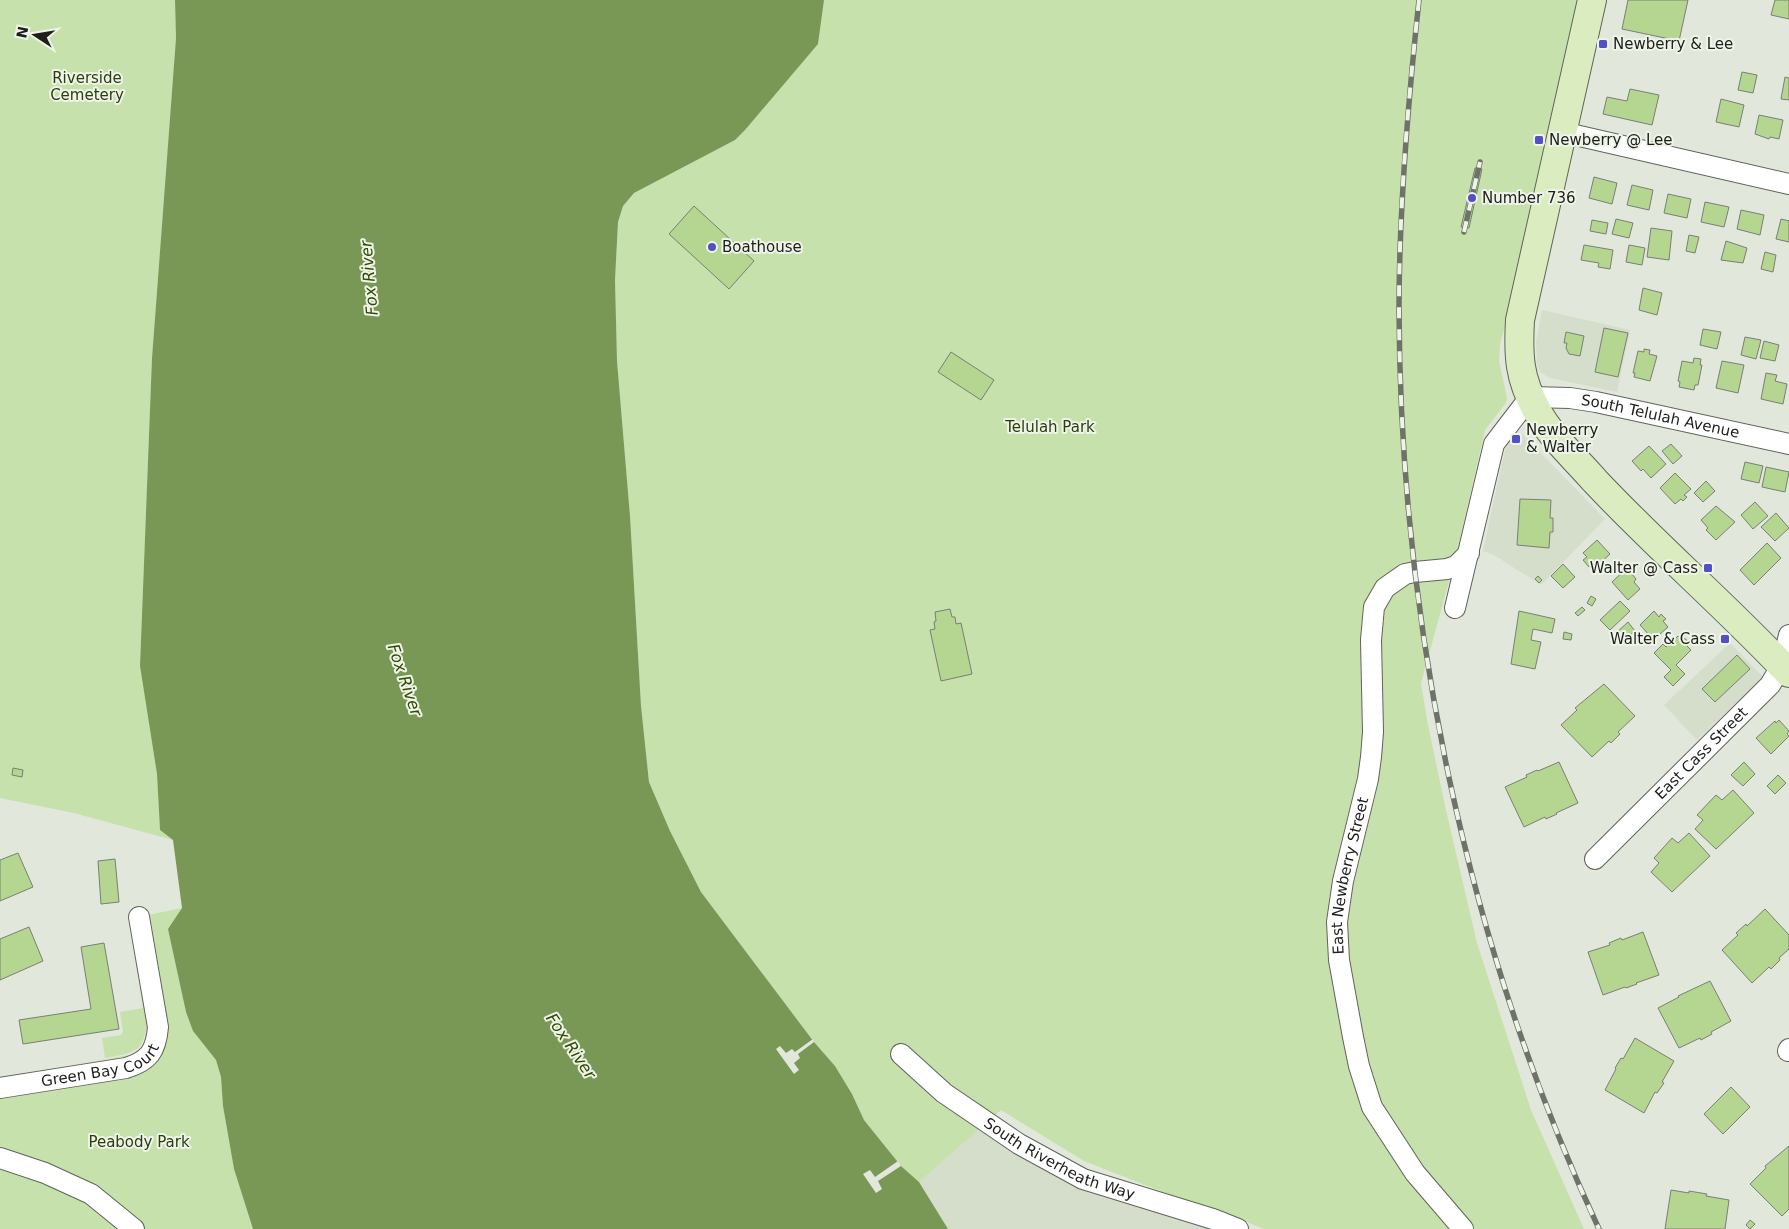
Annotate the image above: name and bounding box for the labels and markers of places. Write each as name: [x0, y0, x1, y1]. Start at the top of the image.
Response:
place label: Newberry & Lee: [1613, 35, 1733, 53]
marker: Newberry & Lee: [1597, 38, 1609, 50]
place label: Newberry @ Lee: [1549, 131, 1673, 149]
marker: Newberry @ Lee: [1533, 134, 1545, 146]
place label: Number 736: [1482, 189, 1576, 207]
marker: Number 736: [1466, 192, 1478, 204]
place label: Boathouse: [722, 238, 802, 256]
marker: Boathouse: [706, 241, 718, 253]
place label: Newberry & Walter: [1526, 421, 1599, 456]
marker: Newberry & Walter: [1510, 433, 1522, 445]
place label: Walter @ Cass: [1590, 559, 1698, 577]
marker: Walter @ Cass: [1702, 562, 1714, 574]
place label: Walter & Cass: [1610, 630, 1715, 648]
marker: Walter & Cass: [1719, 633, 1731, 645]

